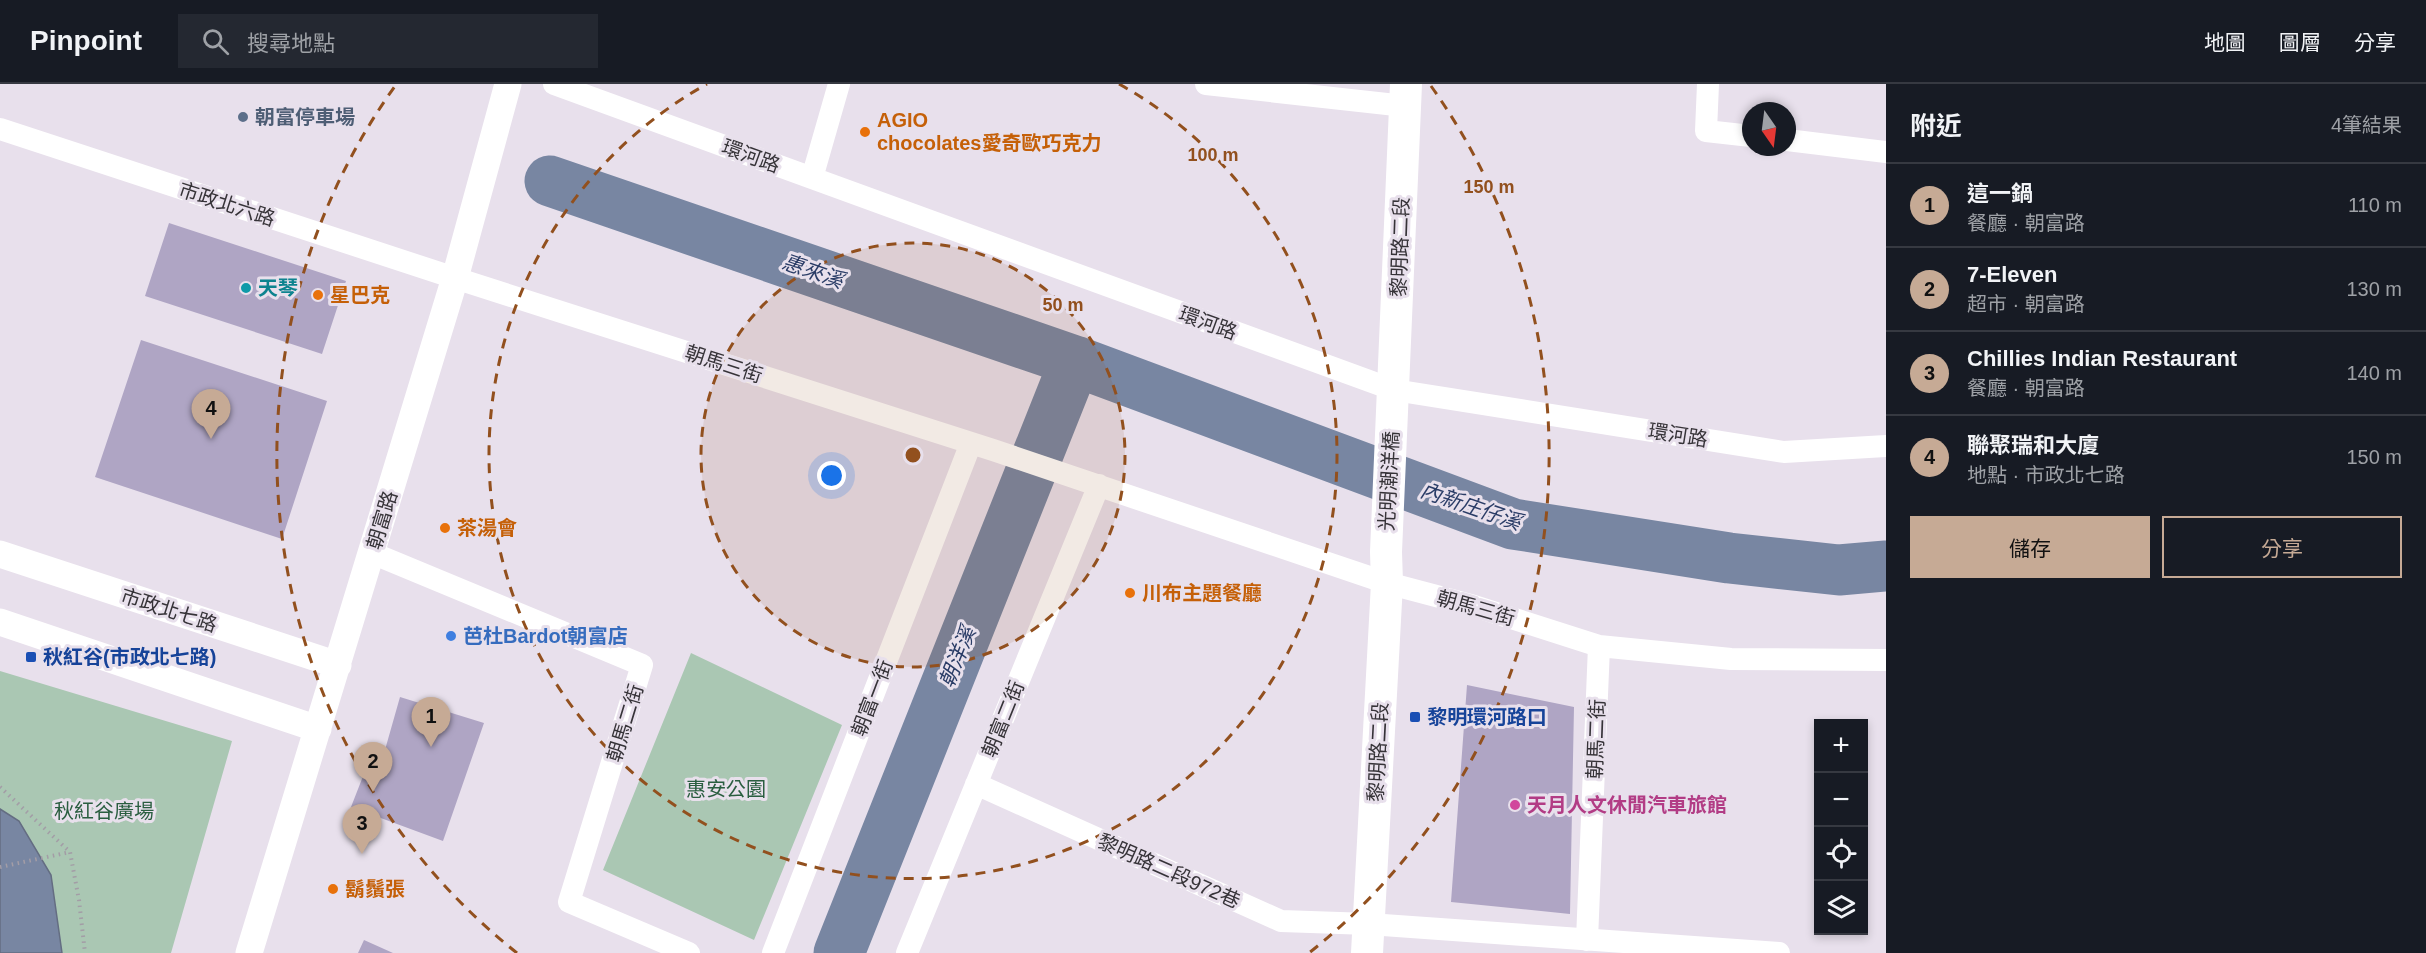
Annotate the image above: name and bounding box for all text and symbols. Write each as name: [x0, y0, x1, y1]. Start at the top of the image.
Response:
search box: [178, 14, 598, 68]
text: Pinpoint: [30, 25, 142, 56]
icon: search: [199, 25, 232, 58]
text: 搜尋地點: [247, 31, 335, 56]
text: 地圖: [2204, 31, 2246, 54]
text: 圖層: [2279, 31, 2321, 54]
text: 分享: [2354, 31, 2396, 54]
north arrow: [1742, 102, 1796, 156]
place label: 朝富停車場: [255, 106, 355, 128]
place label: AGIO chocolates愛奇歐巧克力: [877, 109, 1101, 154]
marker: 朝富停車場: [236, 110, 250, 124]
text: 附近: [1910, 111, 1962, 141]
text: 4筆結果: [2331, 114, 2402, 136]
marker: AGIO chocolates愛奇歐巧克力: [858, 125, 872, 139]
street label: 環河路: [719, 135, 783, 177]
text: 100 m: [1187, 145, 1239, 165]
text: 150 m: [1463, 177, 1515, 197]
street label: 市政北六路: [176, 178, 278, 230]
text: 這一鍋: [1967, 181, 2033, 206]
text: 1: [1924, 194, 1935, 216]
text: 110 m: [2348, 194, 2402, 216]
street label: 黎明路二段: [1387, 197, 1413, 297]
text: 餐廳 · 朝富路: [1967, 212, 2085, 234]
water label: 惠來溪: [779, 250, 849, 293]
text: 7-Eleven: [1967, 262, 2058, 287]
place label: 天琴: [258, 277, 298, 299]
text: 2: [1924, 278, 1935, 300]
text: 130 m: [2346, 278, 2402, 300]
marker: 天琴: [239, 281, 253, 295]
place label: 星巴克: [330, 284, 390, 306]
marker: 星巴克: [311, 288, 325, 302]
text: 超市 · 朝富路: [1967, 293, 2085, 315]
text: 50 m: [1042, 295, 1084, 315]
street label: 環河路: [1176, 302, 1240, 344]
street label: 朝馬三街: [683, 341, 765, 387]
text: Chillies Indian Restaurant: [1967, 346, 2237, 371]
text: 3: [1924, 362, 1935, 384]
text: 140 m: [2346, 362, 2402, 384]
text: 餐廳 · 朝富路: [1967, 377, 2085, 399]
pin: 4: [192, 390, 230, 439]
street label: 環河路: [1647, 419, 1709, 451]
street label: 光明潮洋橋: [1375, 430, 1403, 532]
text: 聯聚瑞和大廈: [1967, 433, 2099, 458]
centre of rings: [903, 445, 923, 465]
text: 4: [1924, 446, 1935, 468]
text: 150 m: [2346, 446, 2402, 468]
your location: [817, 461, 846, 490]
text: 地點 · 市政北七路: [1967, 464, 2125, 486]
water label: 內新庄仔溪: [1418, 478, 1527, 535]
street label: 朝富路: [363, 488, 401, 552]
button: 儲存: [1910, 516, 2150, 578]
button: 分享: [2162, 516, 2402, 578]
place label: 茶湯會: [457, 517, 517, 539]
marker: 茶湯會: [438, 521, 452, 535]
place label: 川布主題餐廳: [1142, 582, 1262, 604]
street label: 市政北七路: [118, 584, 220, 636]
marker: 川布主題餐廳: [1123, 586, 1137, 600]
street label: 朝馬三街: [1435, 586, 1517, 630]
water label: 朝洋溪: [935, 621, 981, 691]
place label: 芭杜Bardot朝富店: [463, 625, 627, 647]
marker: 芭杜Bardot朝富店: [444, 629, 458, 643]
place label: 秋紅谷(市政北七路): [43, 646, 216, 668]
marker: 秋紅谷(市政北七路): [24, 650, 38, 664]
street label: 朝富一街: [847, 657, 897, 739]
street label: 朝富二街: [978, 678, 1028, 760]
street label: 朝馬二街: [603, 682, 647, 764]
pin: 1: [412, 698, 450, 747]
street label: 朝馬二街: [1584, 699, 1608, 779]
street label: 黎明路二段: [1364, 701, 1392, 803]
place label: 黎明環河路口: [1427, 706, 1547, 728]
marker: 黎明環河路口: [1408, 710, 1422, 724]
map controls: [1814, 719, 1868, 935]
button: +: [1814, 719, 1868, 773]
pin: 2: [354, 742, 392, 792]
button: −: [1814, 773, 1868, 827]
park label: 惠安公園: [686, 778, 766, 800]
place label: 天月人文休閒汽車旅館: [1527, 794, 1727, 816]
marker: 天月人文休閒汽車旅館: [1508, 798, 1522, 812]
park label: 秋紅谷廣場: [54, 800, 154, 822]
pin: 3: [342, 804, 382, 854]
button: locate: [1814, 827, 1868, 881]
street label: 黎明路二段972巷: [1094, 830, 1244, 912]
place label: 鬍鬚張: [345, 878, 405, 900]
button: layers: [1814, 881, 1868, 935]
marker: 鬍鬚張: [326, 882, 340, 896]

